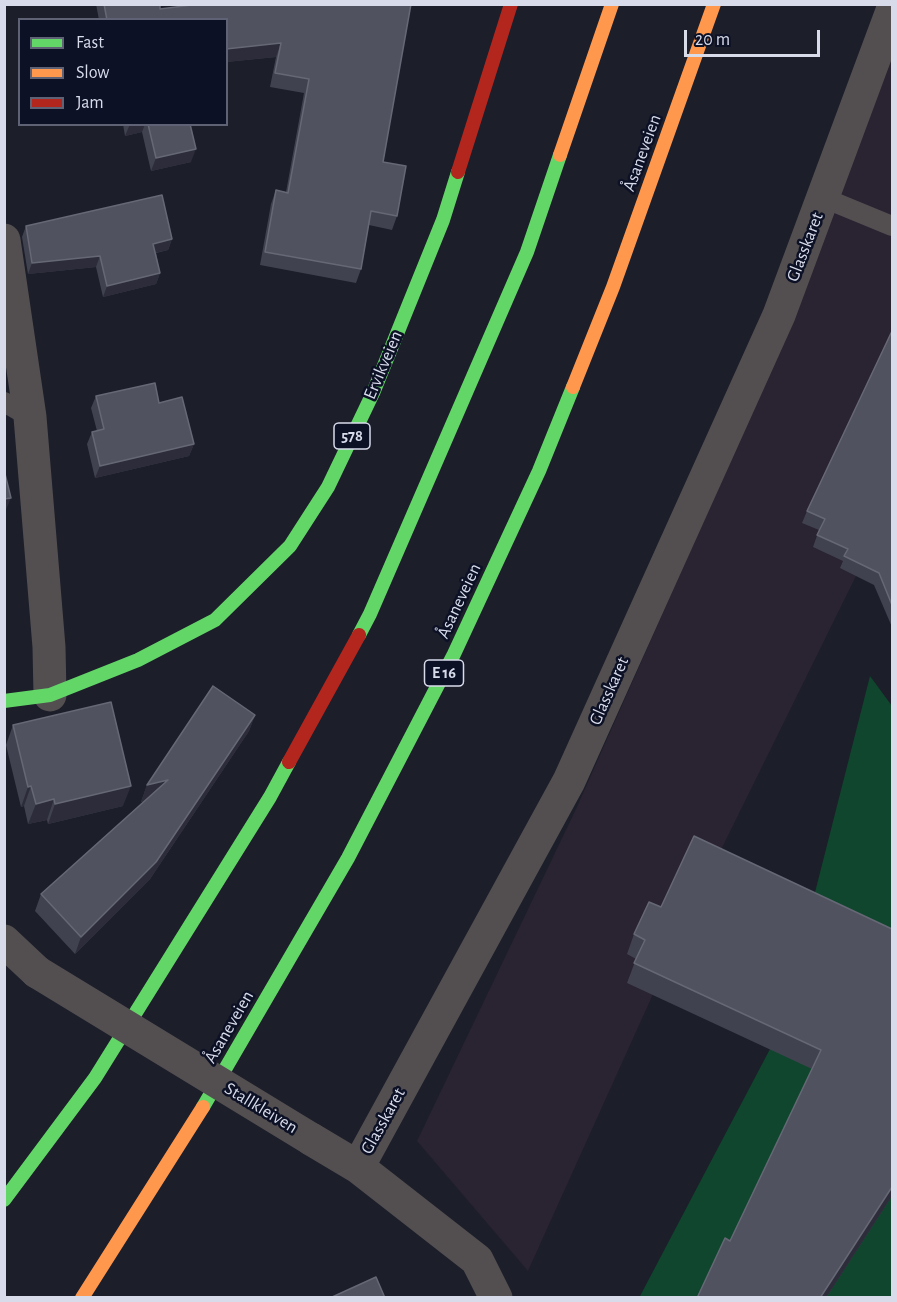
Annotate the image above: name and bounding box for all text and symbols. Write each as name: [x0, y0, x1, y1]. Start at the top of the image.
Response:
legend: [18, 18, 228, 126]
scale bar: [687, 18, 824, 56]
text: 20 m: [695, 31, 730, 49]
text: Fast: [76, 34, 104, 52]
text: Slow: [76, 64, 109, 82]
text: Jam: [76, 94, 104, 112]
street label: Åsaneveien: [618, 112, 666, 194]
street label: Glasskaret: [782, 209, 828, 285]
street label: Ervikveien: [359, 328, 407, 402]
road number: 578: [334, 423, 370, 449]
street label: Åsaneveien: [432, 560, 486, 642]
street label: Glasskaret: [584, 653, 634, 729]
road number: E 16: [424, 660, 464, 686]
street label: Åsaneveien: [200, 987, 258, 1067]
street label: Stallkleiven: [220, 1078, 302, 1138]
street label: Glasskaret: [356, 1084, 410, 1158]

